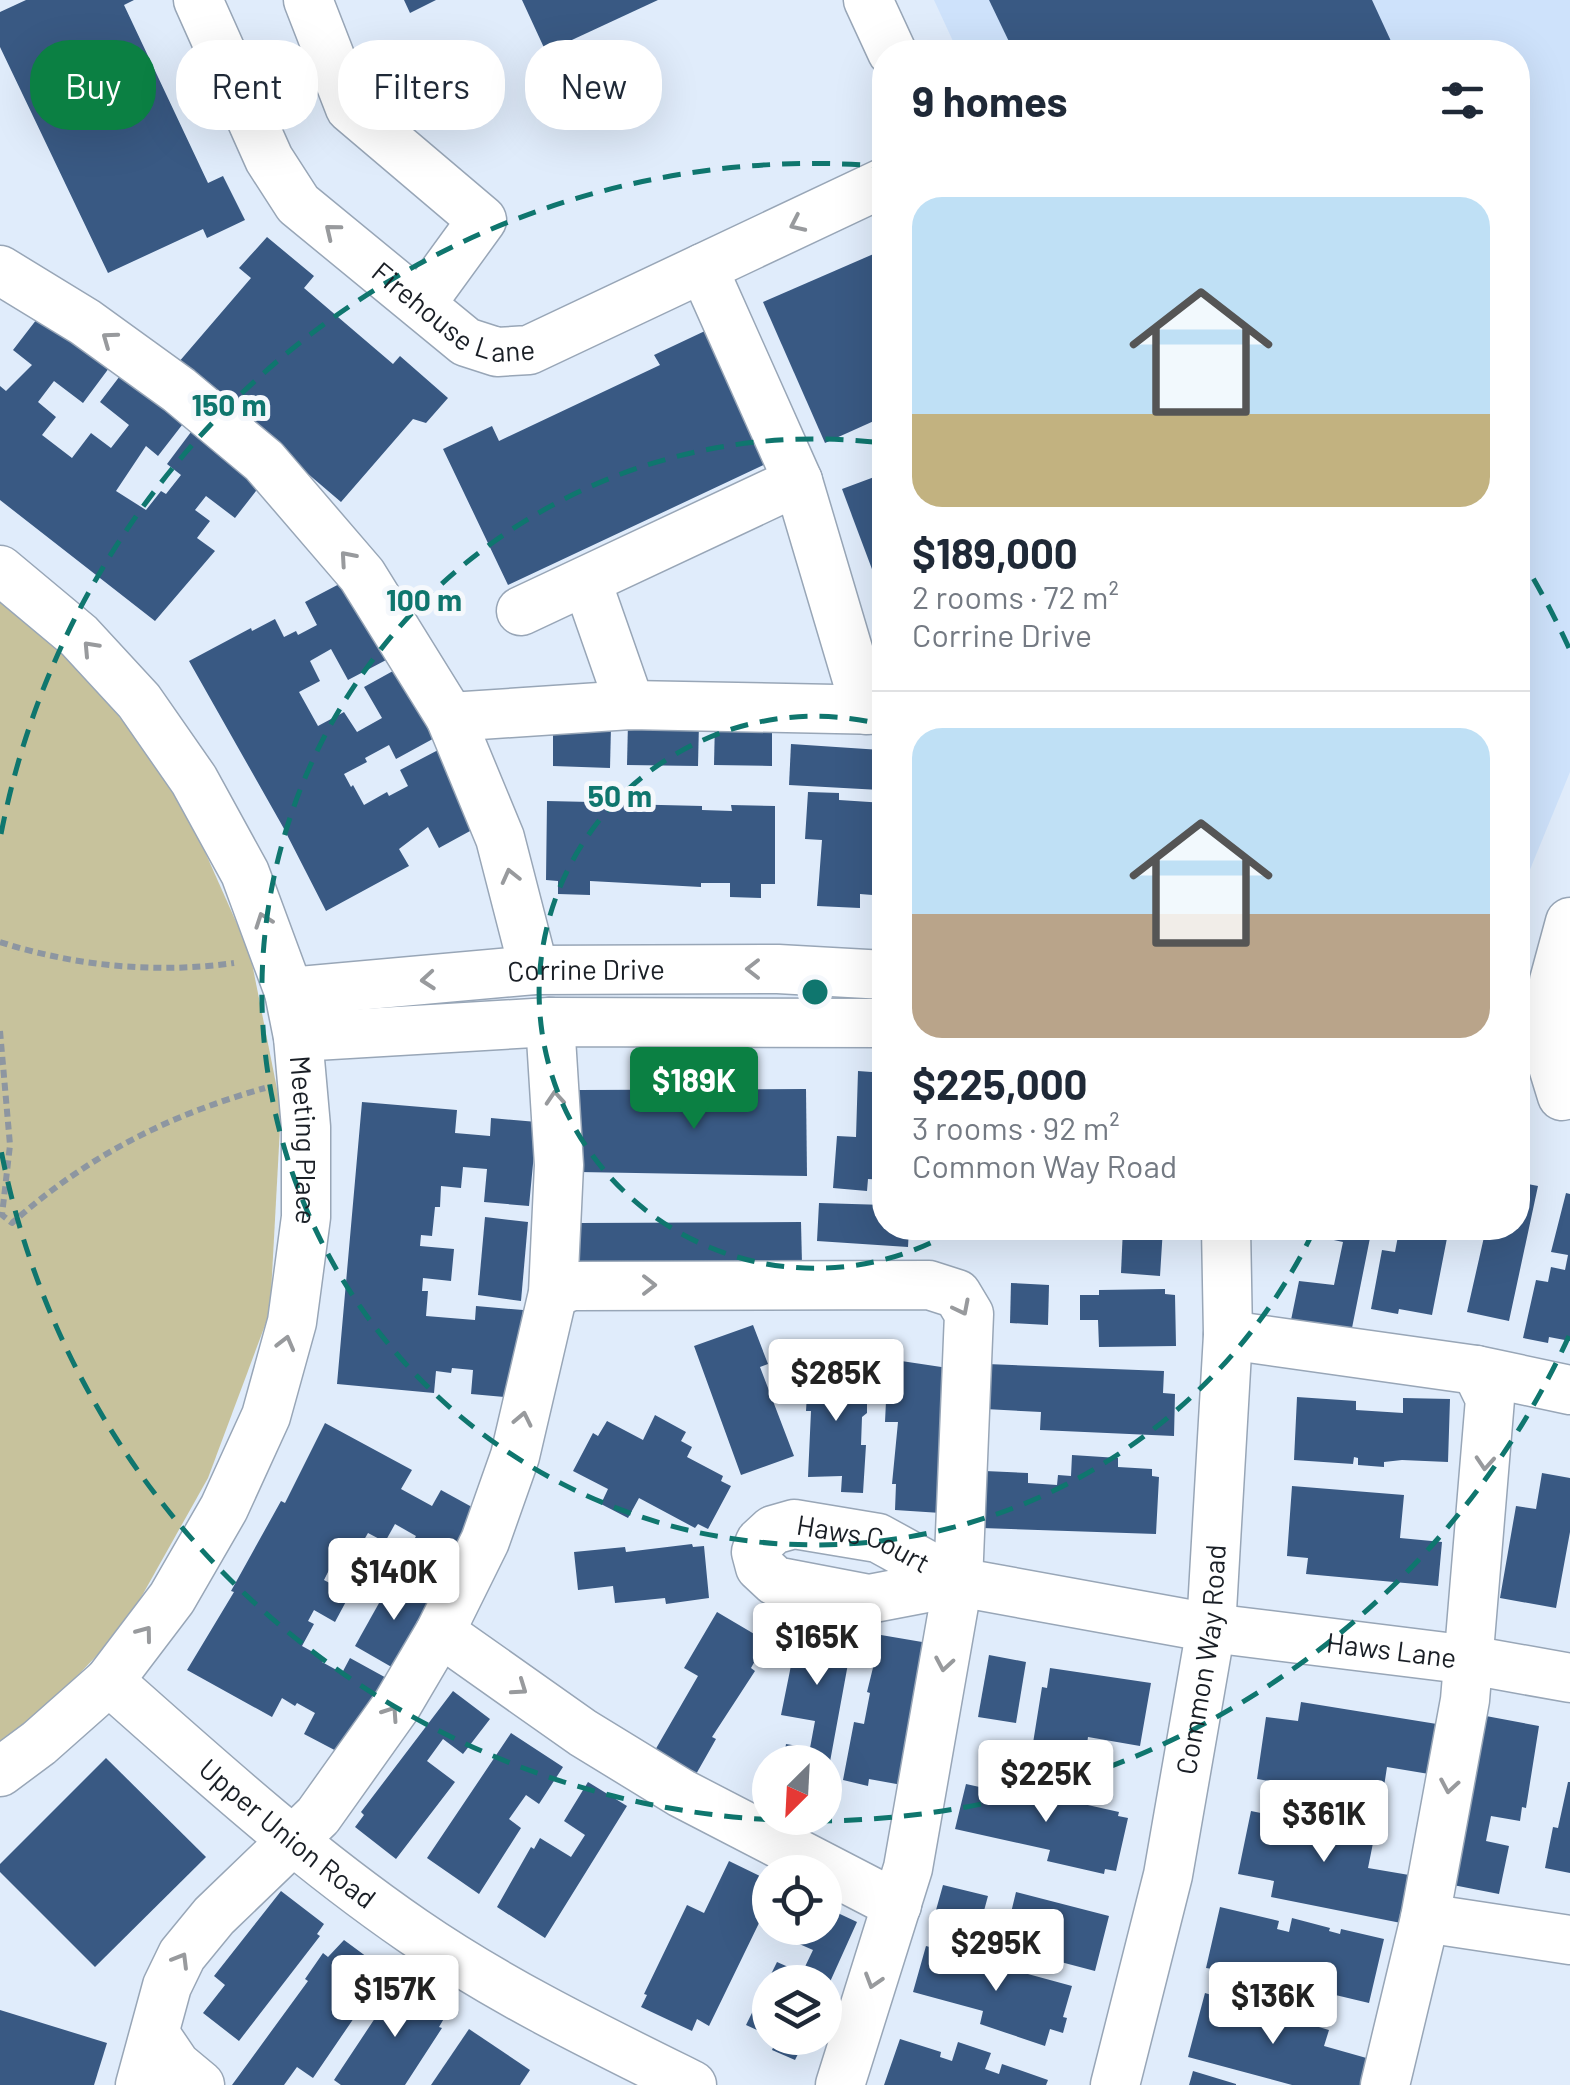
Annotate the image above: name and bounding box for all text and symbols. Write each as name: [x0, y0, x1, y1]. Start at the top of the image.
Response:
chip: Buy: [30, 40, 156, 130]
chip: Rent: [176, 40, 318, 130]
chip: Filters: [338, 40, 505, 130]
chip: New: [525, 40, 662, 130]
icon: filters: [1435, 73, 1490, 128]
text: 9 homes: [912, 75, 1068, 125]
one-way arrow: [789, 212, 807, 232]
one-way arrow: [325, 225, 343, 243]
street label: Firehouse Lane: [366, 254, 536, 368]
icon: home: [1111, 262, 1291, 442]
one-way arrow: [102, 333, 120, 351]
text: 150 m: [192, 386, 266, 422]
text: $189,000: [912, 527, 1078, 577]
one-way arrow: [341, 551, 359, 569]
text: 2 rooms · 72 m²: [912, 577, 1119, 615]
text: 100 m: [386, 581, 462, 617]
text: Corrine Drive: [912, 615, 1092, 653]
one-way arrow: [84, 641, 102, 660]
text: 50 m: [588, 777, 652, 813]
icon: home: [1111, 793, 1291, 973]
one-way arrow: [500, 868, 521, 885]
one-way arrow: [254, 913, 275, 930]
street label: Corrine Drive: [506, 951, 665, 988]
one-way arrow: [744, 958, 760, 980]
one-way arrow: [420, 968, 436, 990]
centre of rings: [797, 974, 833, 1010]
pin: $189K: [624, 1047, 764, 1132]
street label: Meeting Place: [284, 1054, 325, 1227]
text: $225,000: [912, 1058, 1088, 1108]
text: $189K: [652, 1060, 736, 1098]
one-way arrow: [545, 1089, 566, 1105]
text: 3 rooms · 92 m²: [912, 1108, 1120, 1146]
text: Common Way Road: [912, 1146, 1177, 1184]
one-way arrow: [642, 1274, 657, 1296]
one-way arrow: [950, 1298, 970, 1316]
one-way arrow: [275, 1334, 296, 1352]
pin: $285K: [766, 1339, 906, 1424]
text: $285K: [791, 1352, 881, 1390]
one-way arrow: [511, 1411, 532, 1428]
one-way arrow: [1475, 1456, 1497, 1472]
street label: Haws Court: [794, 1507, 936, 1579]
pin: $140K: [324, 1538, 464, 1623]
street label: Common Way Road: [1168, 1543, 1232, 1777]
text: $140K: [350, 1551, 438, 1589]
pin: $165K: [747, 1603, 887, 1688]
text: $165K: [775, 1616, 859, 1654]
street label: Haws Lane: [1324, 1624, 1459, 1674]
one-way arrow: [134, 1626, 151, 1644]
one-way arrow: [934, 1656, 955, 1672]
one-way arrow: [509, 1676, 528, 1694]
one-way arrow: [378, 1706, 397, 1724]
pin: $225K: [976, 1740, 1116, 1825]
north arrow: [752, 1745, 842, 1835]
map controls: [752, 1745, 842, 2055]
street label: Upper Union Road: [193, 1751, 383, 1915]
text: $225K: [1000, 1753, 1092, 1791]
one-way arrow: [1440, 1777, 1461, 1794]
pin: $361K: [1254, 1780, 1394, 1865]
text: $361K: [1282, 1793, 1366, 1831]
button: locate: [752, 1855, 842, 1945]
pin: $295K: [926, 1909, 1066, 1994]
text: $295K: [951, 1922, 1041, 1960]
one-way arrow: [169, 1953, 188, 1971]
pin: $157K: [325, 1955, 465, 2040]
pin: $136K: [1203, 1962, 1343, 2047]
button: layers: [752, 1965, 842, 2055]
text: $157K: [354, 1968, 436, 2006]
one-way arrow: [865, 1972, 885, 1989]
text: $136K: [1231, 1975, 1315, 2013]

